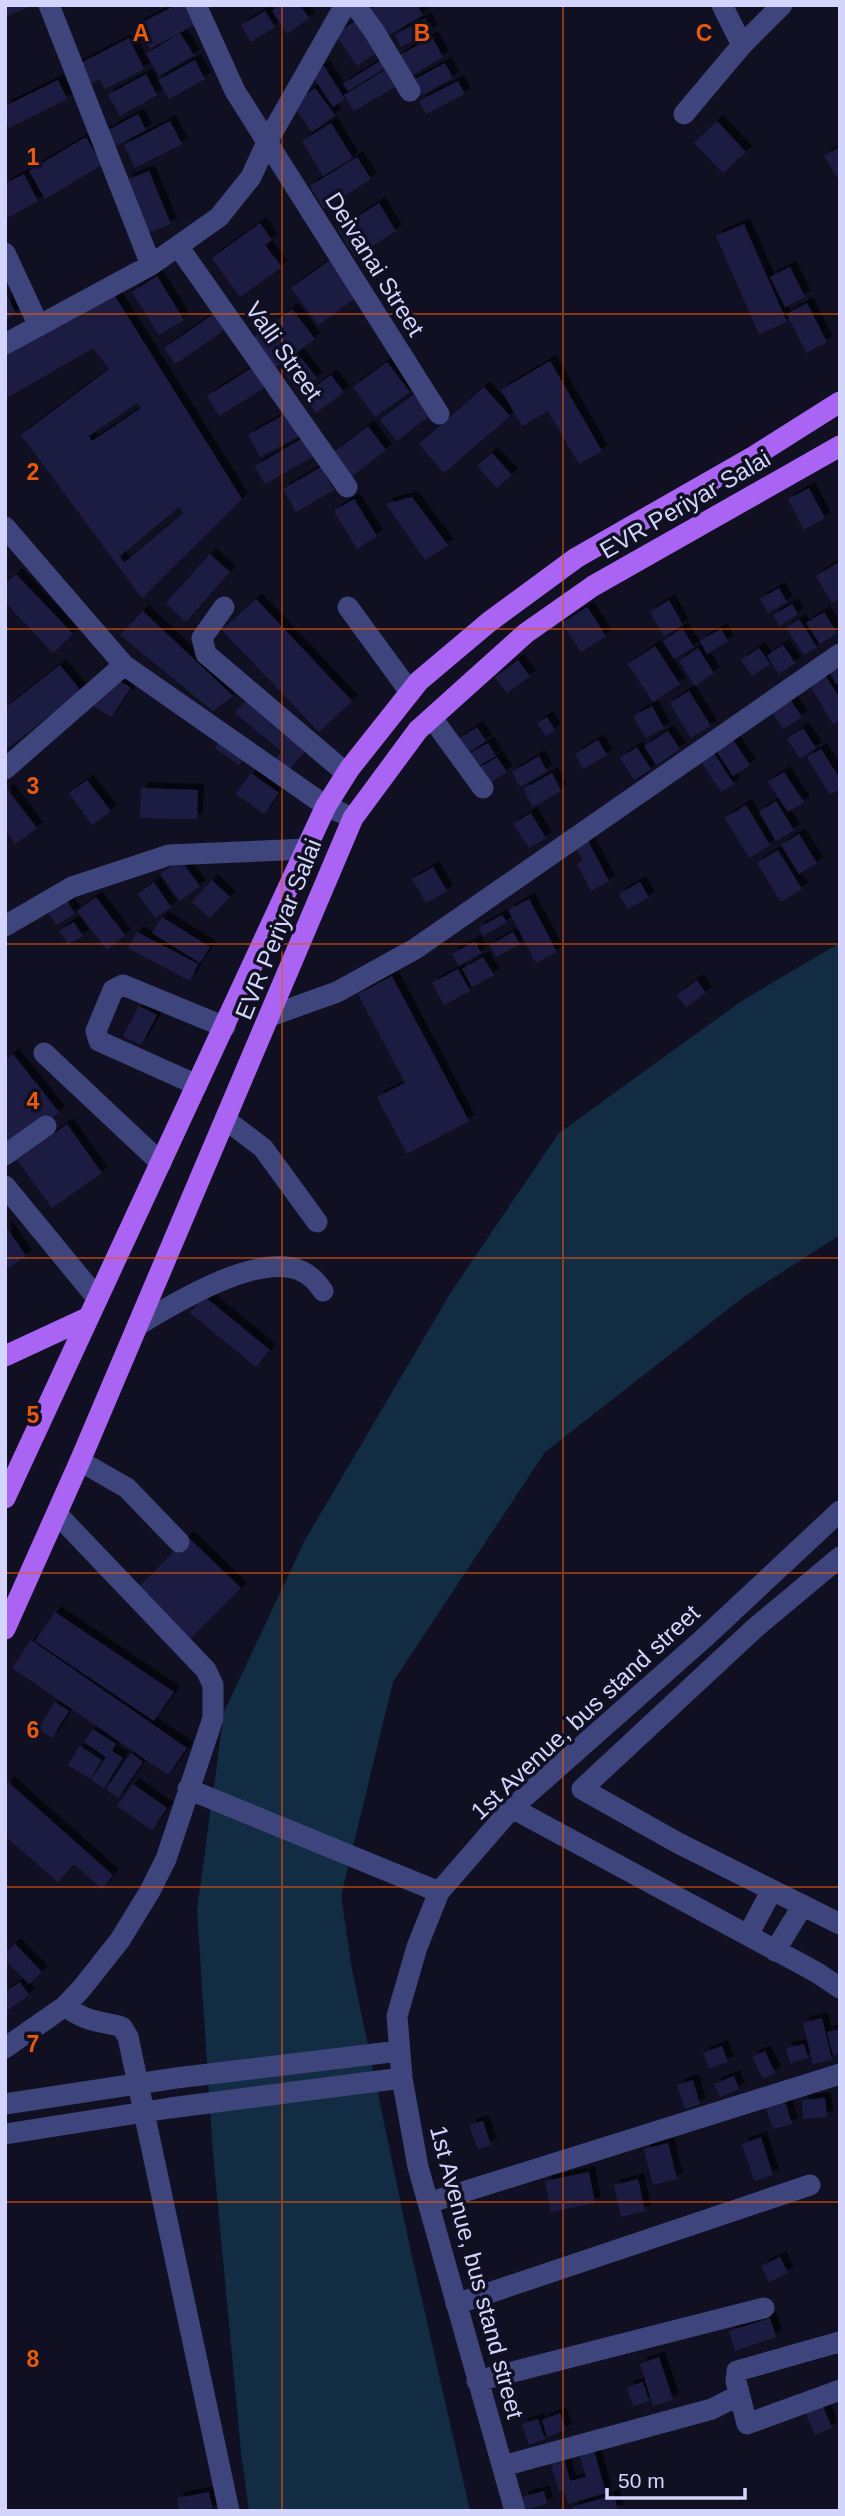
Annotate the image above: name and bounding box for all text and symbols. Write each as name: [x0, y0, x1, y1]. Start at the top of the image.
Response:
text: A: [133, 20, 149, 46]
text: B: [414, 20, 430, 46]
text: C: [696, 20, 712, 46]
text: 1: [27, 144, 40, 170]
street label: Deivanai Street: [320, 187, 430, 341]
street label: Valli Street: [240, 296, 328, 406]
street label: EVR Periyar Salai: [595, 444, 775, 564]
text: 2: [27, 459, 39, 485]
text: 3: [27, 773, 39, 799]
street label: EVR Periyar Salai: [230, 835, 326, 1023]
text: 4: [27, 1088, 40, 1114]
text: 5: [27, 1402, 40, 1428]
street label: 1st Avenue, bus stand street: [465, 1599, 705, 1825]
text: 6: [27, 1717, 39, 1743]
text: 7: [27, 2031, 39, 2057]
street label: 1st Avenue, bus stand street: [425, 2122, 529, 2422]
text: 8: [27, 2346, 40, 2372]
scale bar: [607, 2456, 745, 2500]
text: 50 m: [618, 2469, 665, 2492]

